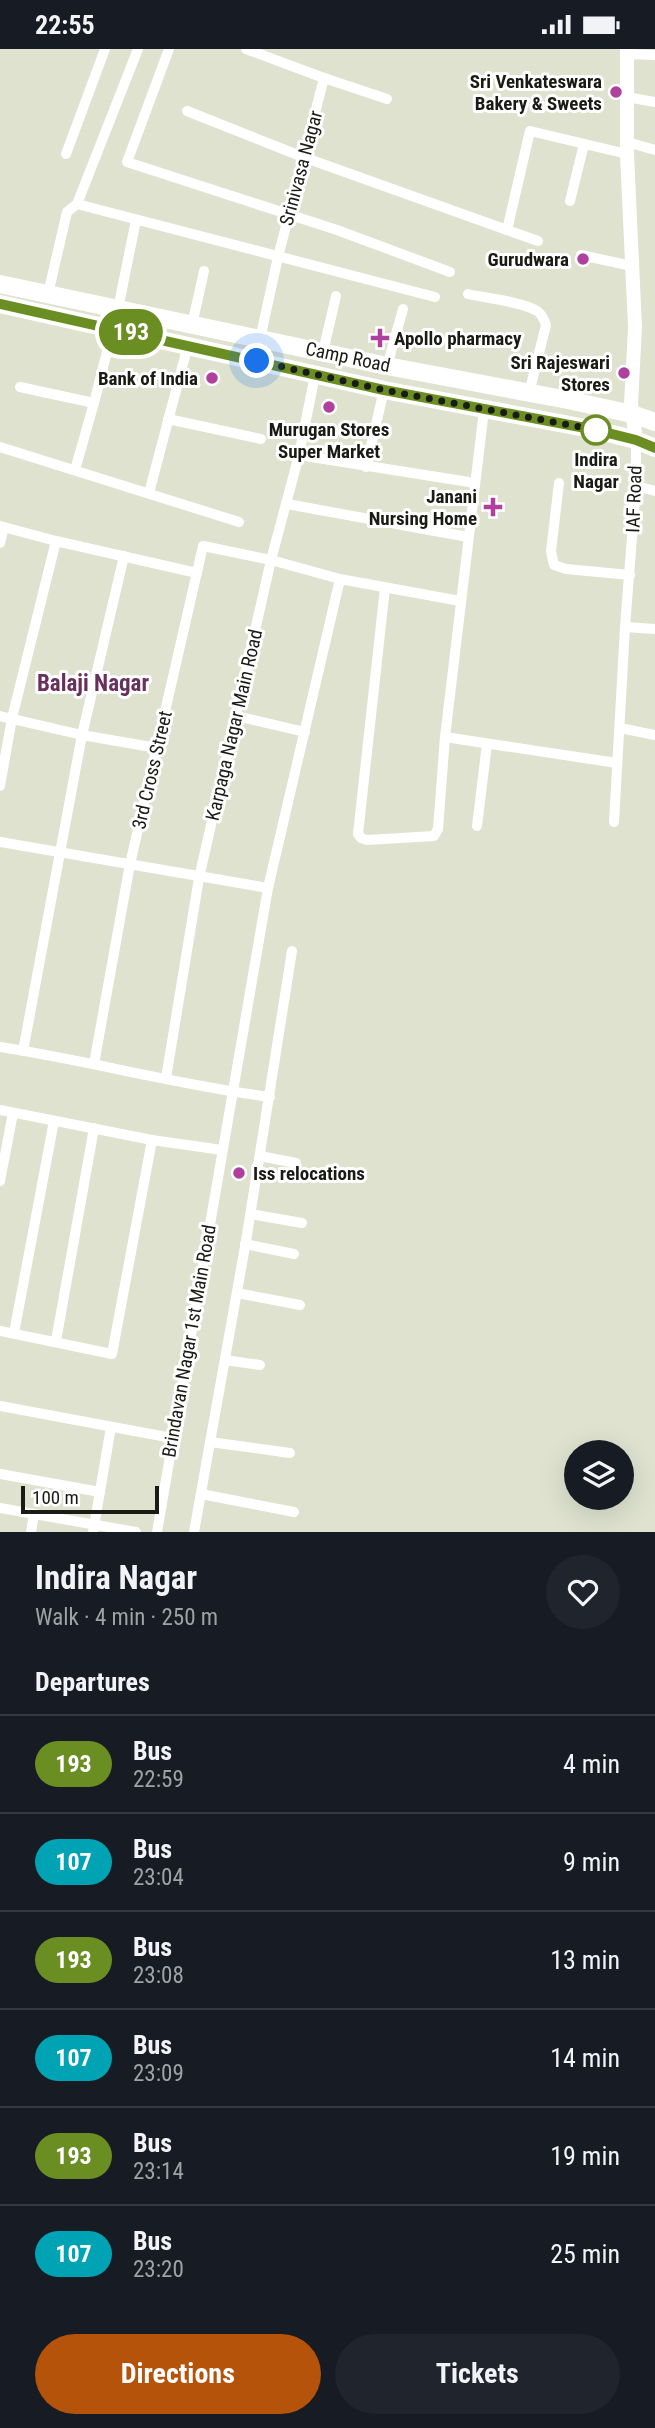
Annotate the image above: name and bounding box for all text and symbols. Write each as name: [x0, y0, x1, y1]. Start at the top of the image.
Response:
text: 22:55: [35, 10, 95, 40]
place label: Sri Venkateswara Bakery & Sweets: [470, 70, 602, 115]
marker: Sri Venkateswara Bakery & Sweets: [608, 84, 624, 100]
street label: Srinivasa Nagar: [275, 108, 327, 228]
place label: Gurudwara: [488, 248, 569, 271]
marker: Gurudwara: [575, 251, 591, 267]
line badge: 193: [91, 309, 171, 355]
text: 193: [113, 318, 149, 346]
place label: Apollo pharmacy: [394, 327, 522, 350]
marker: Apollo pharmacy: [372, 330, 388, 346]
street label: Camp Road: [304, 337, 392, 377]
your location: [239, 343, 274, 378]
place label: Sri Rajeswari Stores: [510, 351, 610, 396]
marker: Sri Rajeswari Stores: [616, 365, 632, 381]
place label: Bank of India: [98, 367, 198, 390]
marker: Bank of India: [204, 370, 220, 386]
marker: Murugan Stores Super Market: [321, 399, 337, 415]
marker: Indira Nagar: [581, 415, 611, 445]
place label: Murugan Stores Super Market: [269, 418, 389, 463]
place label: Indira Nagar: [573, 448, 619, 493]
street label: IAF Road: [621, 465, 647, 533]
place label: Janani Nursing Home: [369, 485, 477, 530]
marker: Janani Nursing Home: [483, 497, 503, 517]
street label: Karpaga Nagar Main Road: [201, 627, 267, 823]
district label: Balaji Nagar: [37, 670, 149, 697]
street label: 3rd Cross Street: [127, 709, 177, 831]
place label: Iss relocations: [253, 1162, 365, 1185]
marker: Iss relocations: [231, 1165, 247, 1181]
street label: Brindavan Nagar 1st Main Road: [157, 1223, 221, 1459]
map controls: [564, 1440, 634, 1510]
button: layers: [564, 1440, 634, 1510]
scale bar: [21, 1483, 159, 1515]
text: 100 m: [32, 1486, 79, 1509]
button: heart: [546, 1555, 620, 1629]
text: Indira Nagar: [35, 1558, 197, 1597]
text: Walk · 4 min · 250 m: [35, 1604, 218, 1631]
text: Departures: [35, 1667, 150, 1697]
text: Bus: [133, 1736, 172, 1766]
text: 4 min: [563, 1749, 620, 1779]
text: 193: [55, 1750, 92, 1778]
text: 22:59: [133, 1766, 184, 1793]
text: Bus: [133, 1834, 172, 1864]
text: 9 min: [563, 1847, 620, 1877]
text: 107: [55, 1848, 92, 1876]
text: 23:04: [133, 1864, 184, 1891]
text: Bus: [133, 1932, 172, 1962]
text: 13 min: [550, 1945, 620, 1975]
text: 193: [55, 1946, 92, 1974]
text: 23:08: [133, 1962, 184, 1989]
text: Bus: [133, 2030, 172, 2060]
text: 14 min: [550, 2043, 620, 2073]
text: 107: [55, 2044, 92, 2072]
text: 23:09: [133, 2060, 184, 2087]
text: Bus: [133, 2128, 172, 2158]
text: 19 min: [550, 2141, 620, 2171]
text: 193: [55, 2142, 92, 2170]
text: 23:14: [133, 2158, 184, 2185]
text: Bus: [133, 2226, 172, 2256]
text: 25 min: [550, 2239, 620, 2269]
text: 107: [55, 2240, 92, 2268]
text: 23:20: [133, 2256, 184, 2283]
button: Directions: [35, 2334, 321, 2414]
button: Tickets: [335, 2334, 620, 2414]

